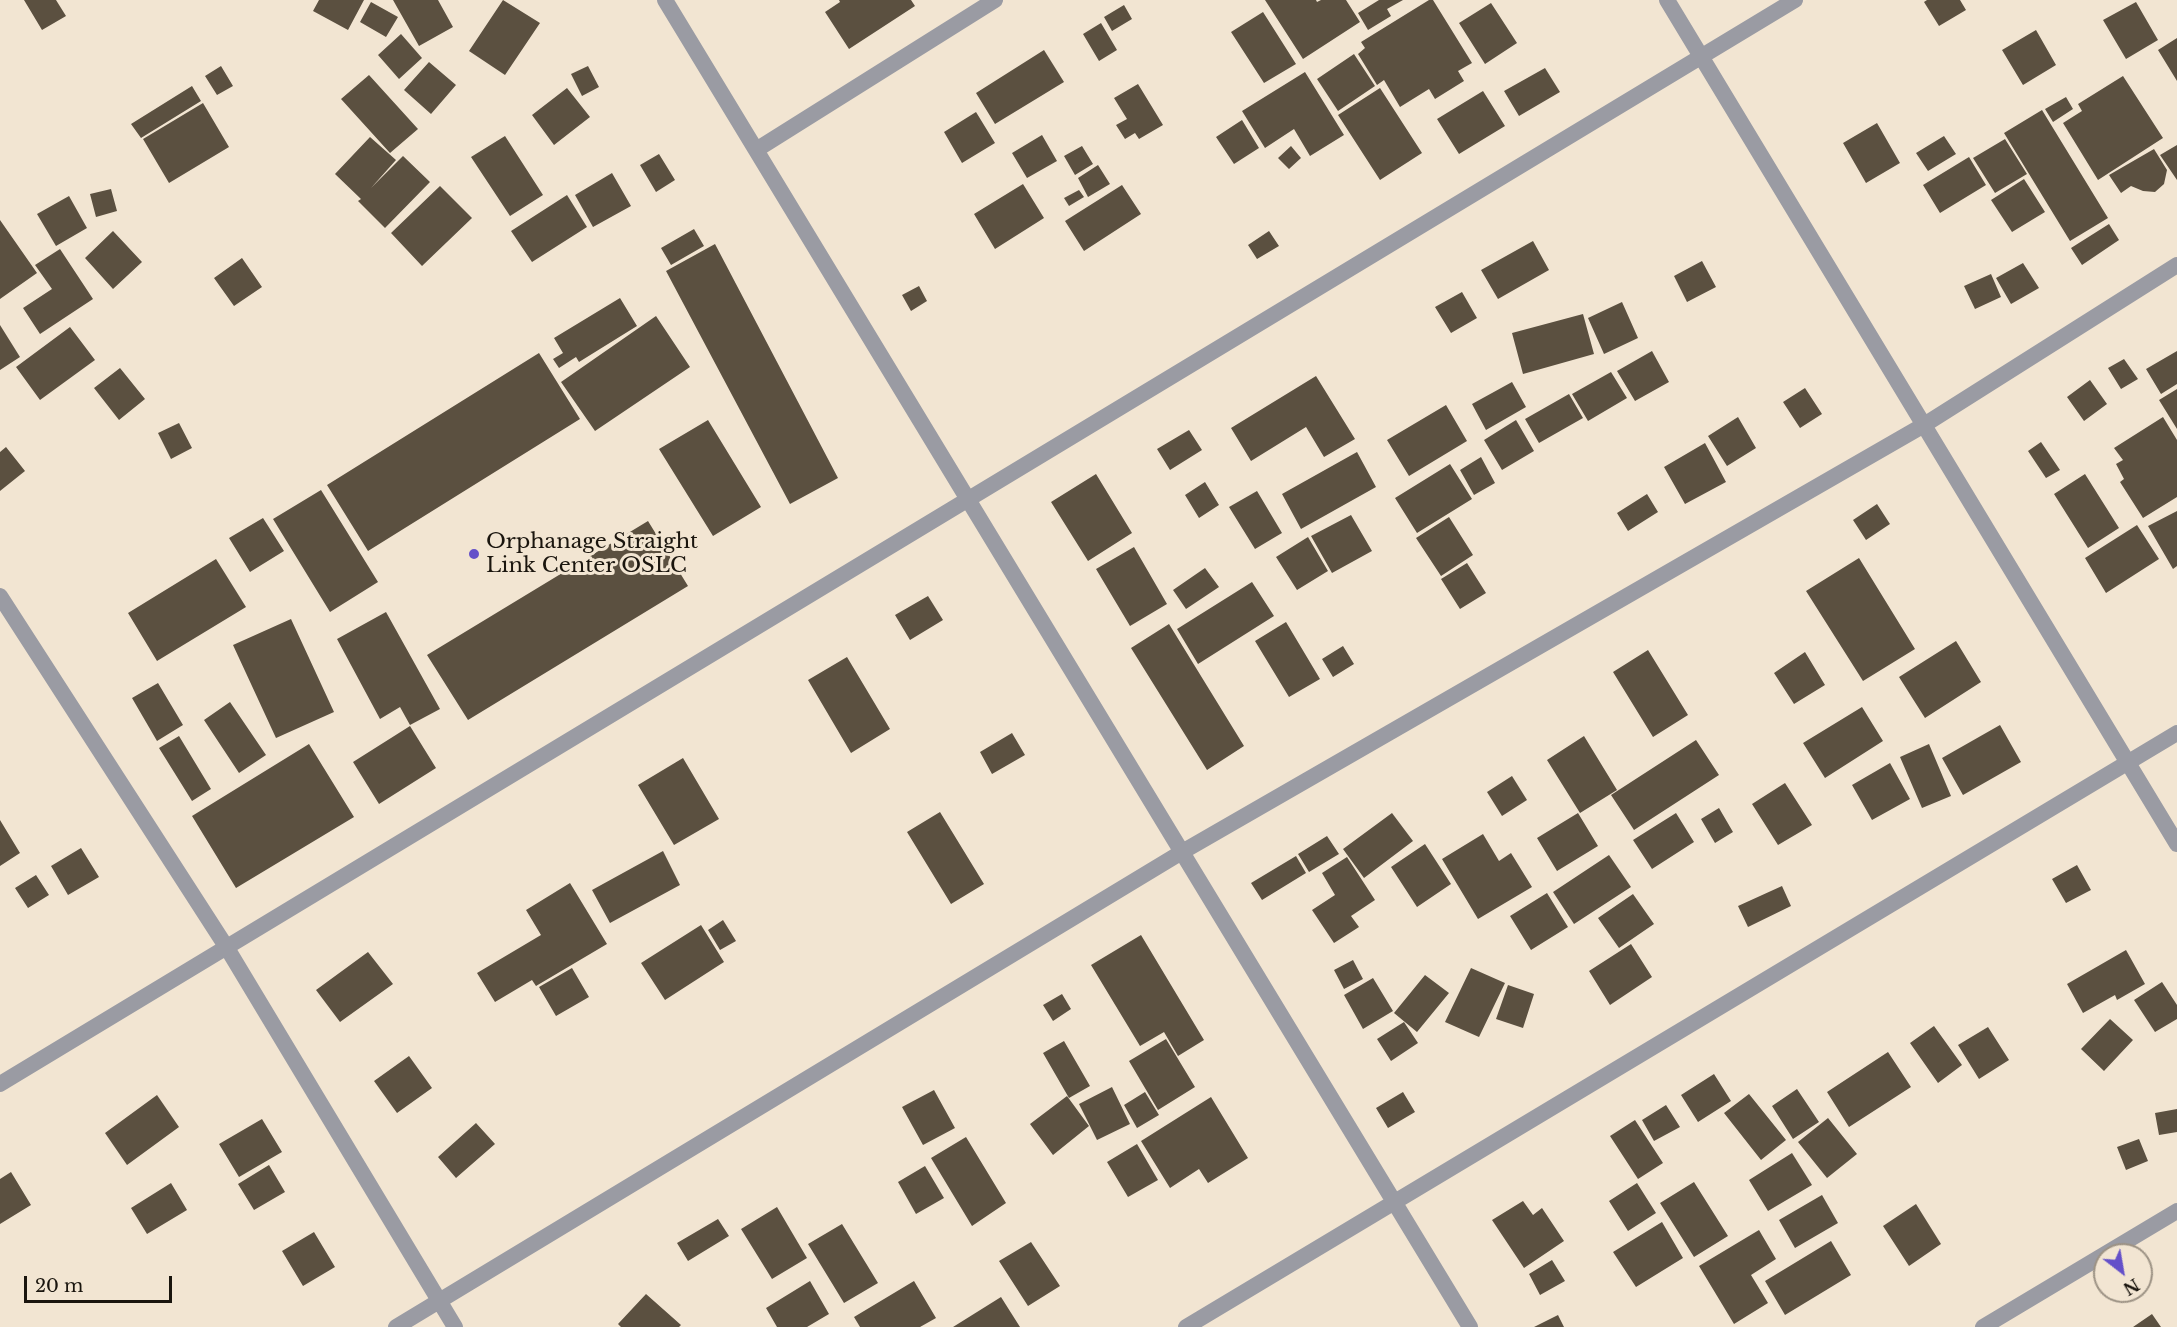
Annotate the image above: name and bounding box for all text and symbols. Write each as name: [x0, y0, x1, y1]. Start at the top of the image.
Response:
place label: Orphanage Straight Link Center OSLC: [486, 529, 698, 579]
marker: Orphanage Straight Link Center OSLC: [467, 547, 481, 561]
north arrow: [2093, 1243, 2153, 1303]
scale bar: [27, 1264, 176, 1302]
text: N: [2120, 1274, 2143, 1299]
text: 20 m: [35, 1275, 83, 1297]

